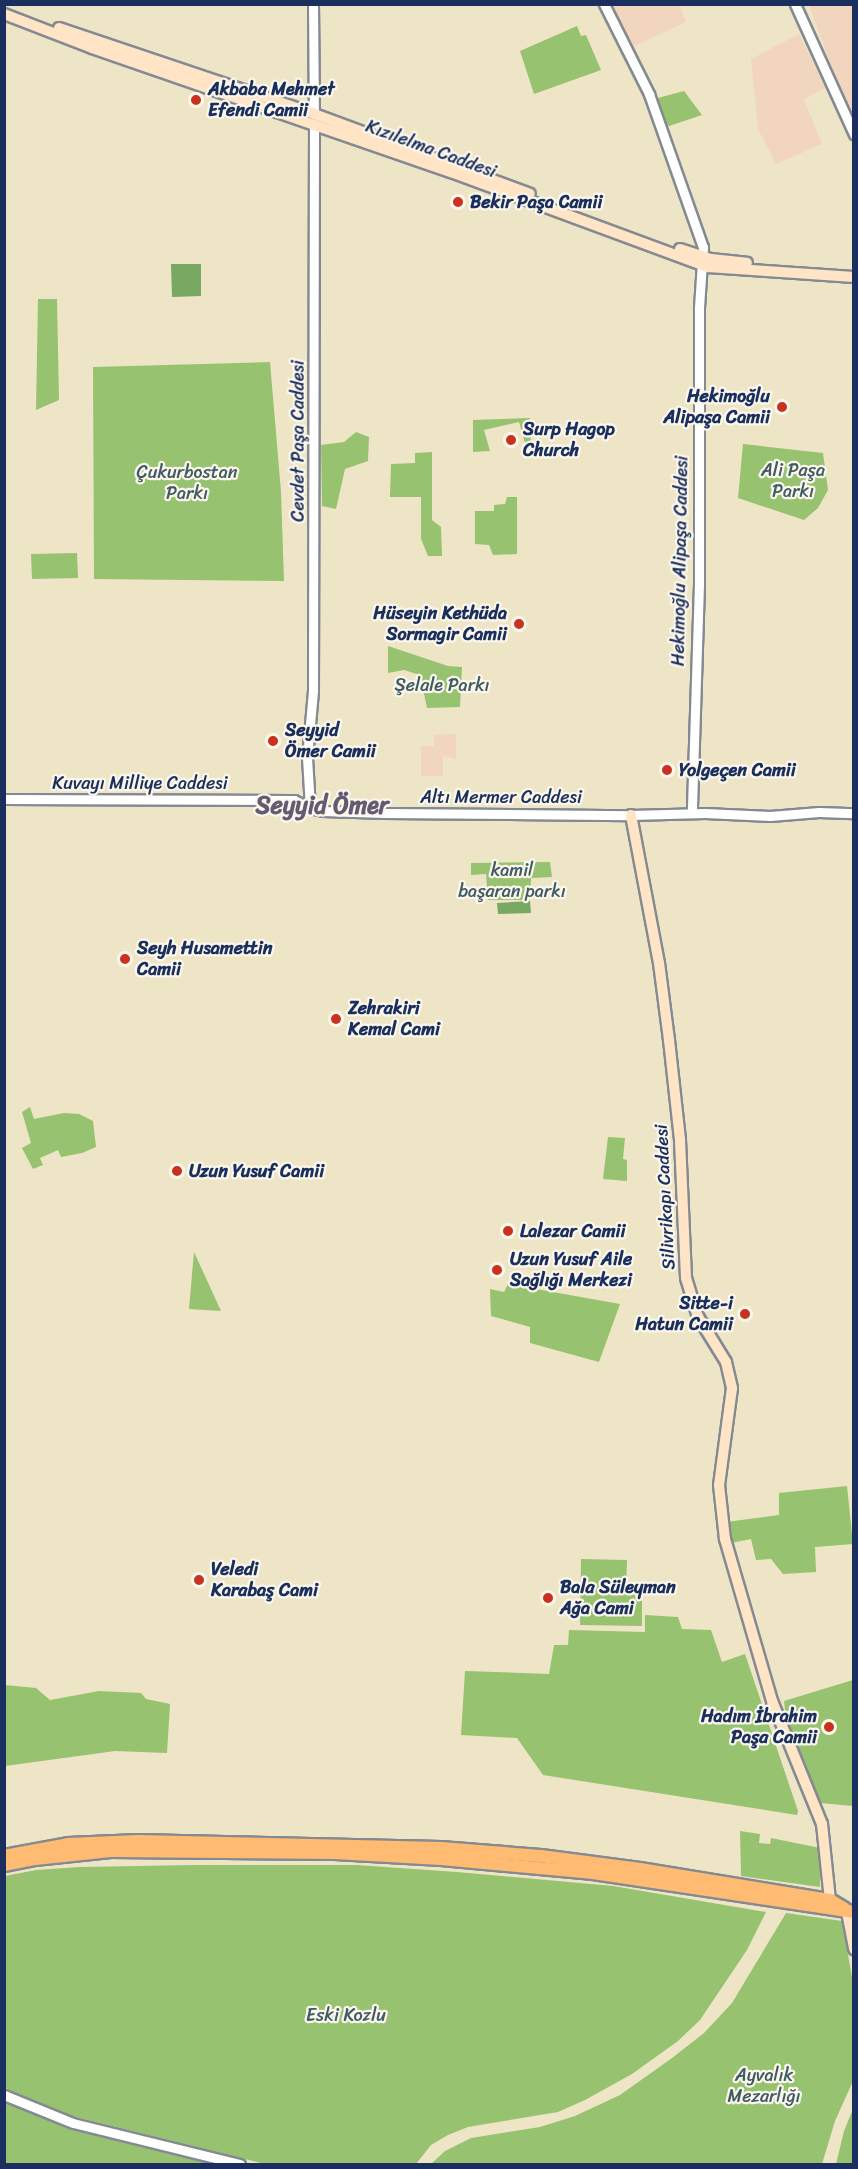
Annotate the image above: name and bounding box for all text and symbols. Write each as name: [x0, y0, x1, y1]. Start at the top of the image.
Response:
place label: Akbaba Mehmet Efendi Camii: [208, 79, 335, 122]
marker: Akbaba Mehmet Efendi Camii: [189, 93, 203, 107]
street label: Kızılelma Caddesi: [363, 115, 499, 183]
place label: Bekir Paşa Camii: [470, 191, 603, 213]
marker: Bekir Paşa Camii: [451, 195, 465, 209]
street label: Cevdet Paşa Caddesi: [287, 360, 309, 522]
place label: Hekimoğlu Alipaşa Camii: [664, 386, 770, 428]
marker: Hekimoğlu Alipaşa Camii: [775, 400, 789, 414]
place label: Surp Hagop Church: [523, 419, 615, 462]
marker: Surp Hagop Church: [504, 433, 518, 447]
street label: Hekimoğlu Alipaşa Caddesi: [667, 455, 693, 667]
park label: Ali Paşa Parkı: [761, 460, 825, 502]
park label: Çukurbostan Parkı: [137, 462, 237, 504]
place label: Hüseyin Kethüda Sormagir Camii: [373, 603, 507, 646]
marker: Hüseyin Kethüda Sormagir Camii: [512, 617, 526, 631]
park label: Şelale Parkı: [394, 674, 490, 696]
place label: Seyyid Ömer Camii: [285, 720, 376, 762]
marker: Seyyid Ömer Camii: [266, 734, 280, 748]
place label: Yolgeçen Camii: [679, 759, 796, 781]
marker: Yolgeçen Camii: [660, 763, 674, 777]
street label: Kuvayı Milliye Caddesi: [52, 772, 228, 794]
street label: Altı Mermer Caddesi: [420, 786, 582, 808]
district label: Seyyid Ömer: [255, 792, 389, 820]
park label: kamil başaran parkı: [458, 860, 566, 902]
place label: Seyh Husamettin Camii: [137, 938, 273, 980]
marker: Seyh Husamettin Camii: [118, 952, 132, 966]
place label: Zehrakiri Kemal Cami: [348, 998, 440, 1040]
marker: Zehrakiri Kemal Cami: [329, 1012, 343, 1026]
street label: Silivrikapı Caddesi: [650, 1124, 680, 1270]
place label: Uzun Yusuf Camii: [189, 1160, 325, 1182]
marker: Uzun Yusuf Camii: [170, 1164, 184, 1178]
place label: Lalezar Camii: [520, 1220, 625, 1242]
marker: Lalezar Camii: [501, 1224, 515, 1238]
place label: Uzun Yusuf Aile Sağlığı Merkezi: [510, 1249, 633, 1292]
marker: Uzun Yusuf Aile Sağlığı Merkezi: [488, 1261, 506, 1279]
place label: Sitte-i Hatun Camii: [635, 1293, 733, 1336]
marker: Sitte-i Hatun Camii: [738, 1307, 752, 1321]
place label: Veledi Karabaş Cami: [211, 1559, 318, 1602]
marker: Veledi Karabaş Cami: [192, 1573, 206, 1587]
place label: Bala Süleyman Ağa Cami: [560, 1577, 676, 1620]
marker: Bala Süleyman Ağa Cami: [541, 1591, 555, 1605]
place label: Hadım İbrahim Paşa Camii: [701, 1706, 817, 1748]
marker: Hadım İbrahim Paşa Camii: [822, 1720, 836, 1734]
park label: Eski Kozlu: [306, 2004, 386, 2026]
park label: Ayvalık Mezarlığı: [727, 2065, 801, 2108]

